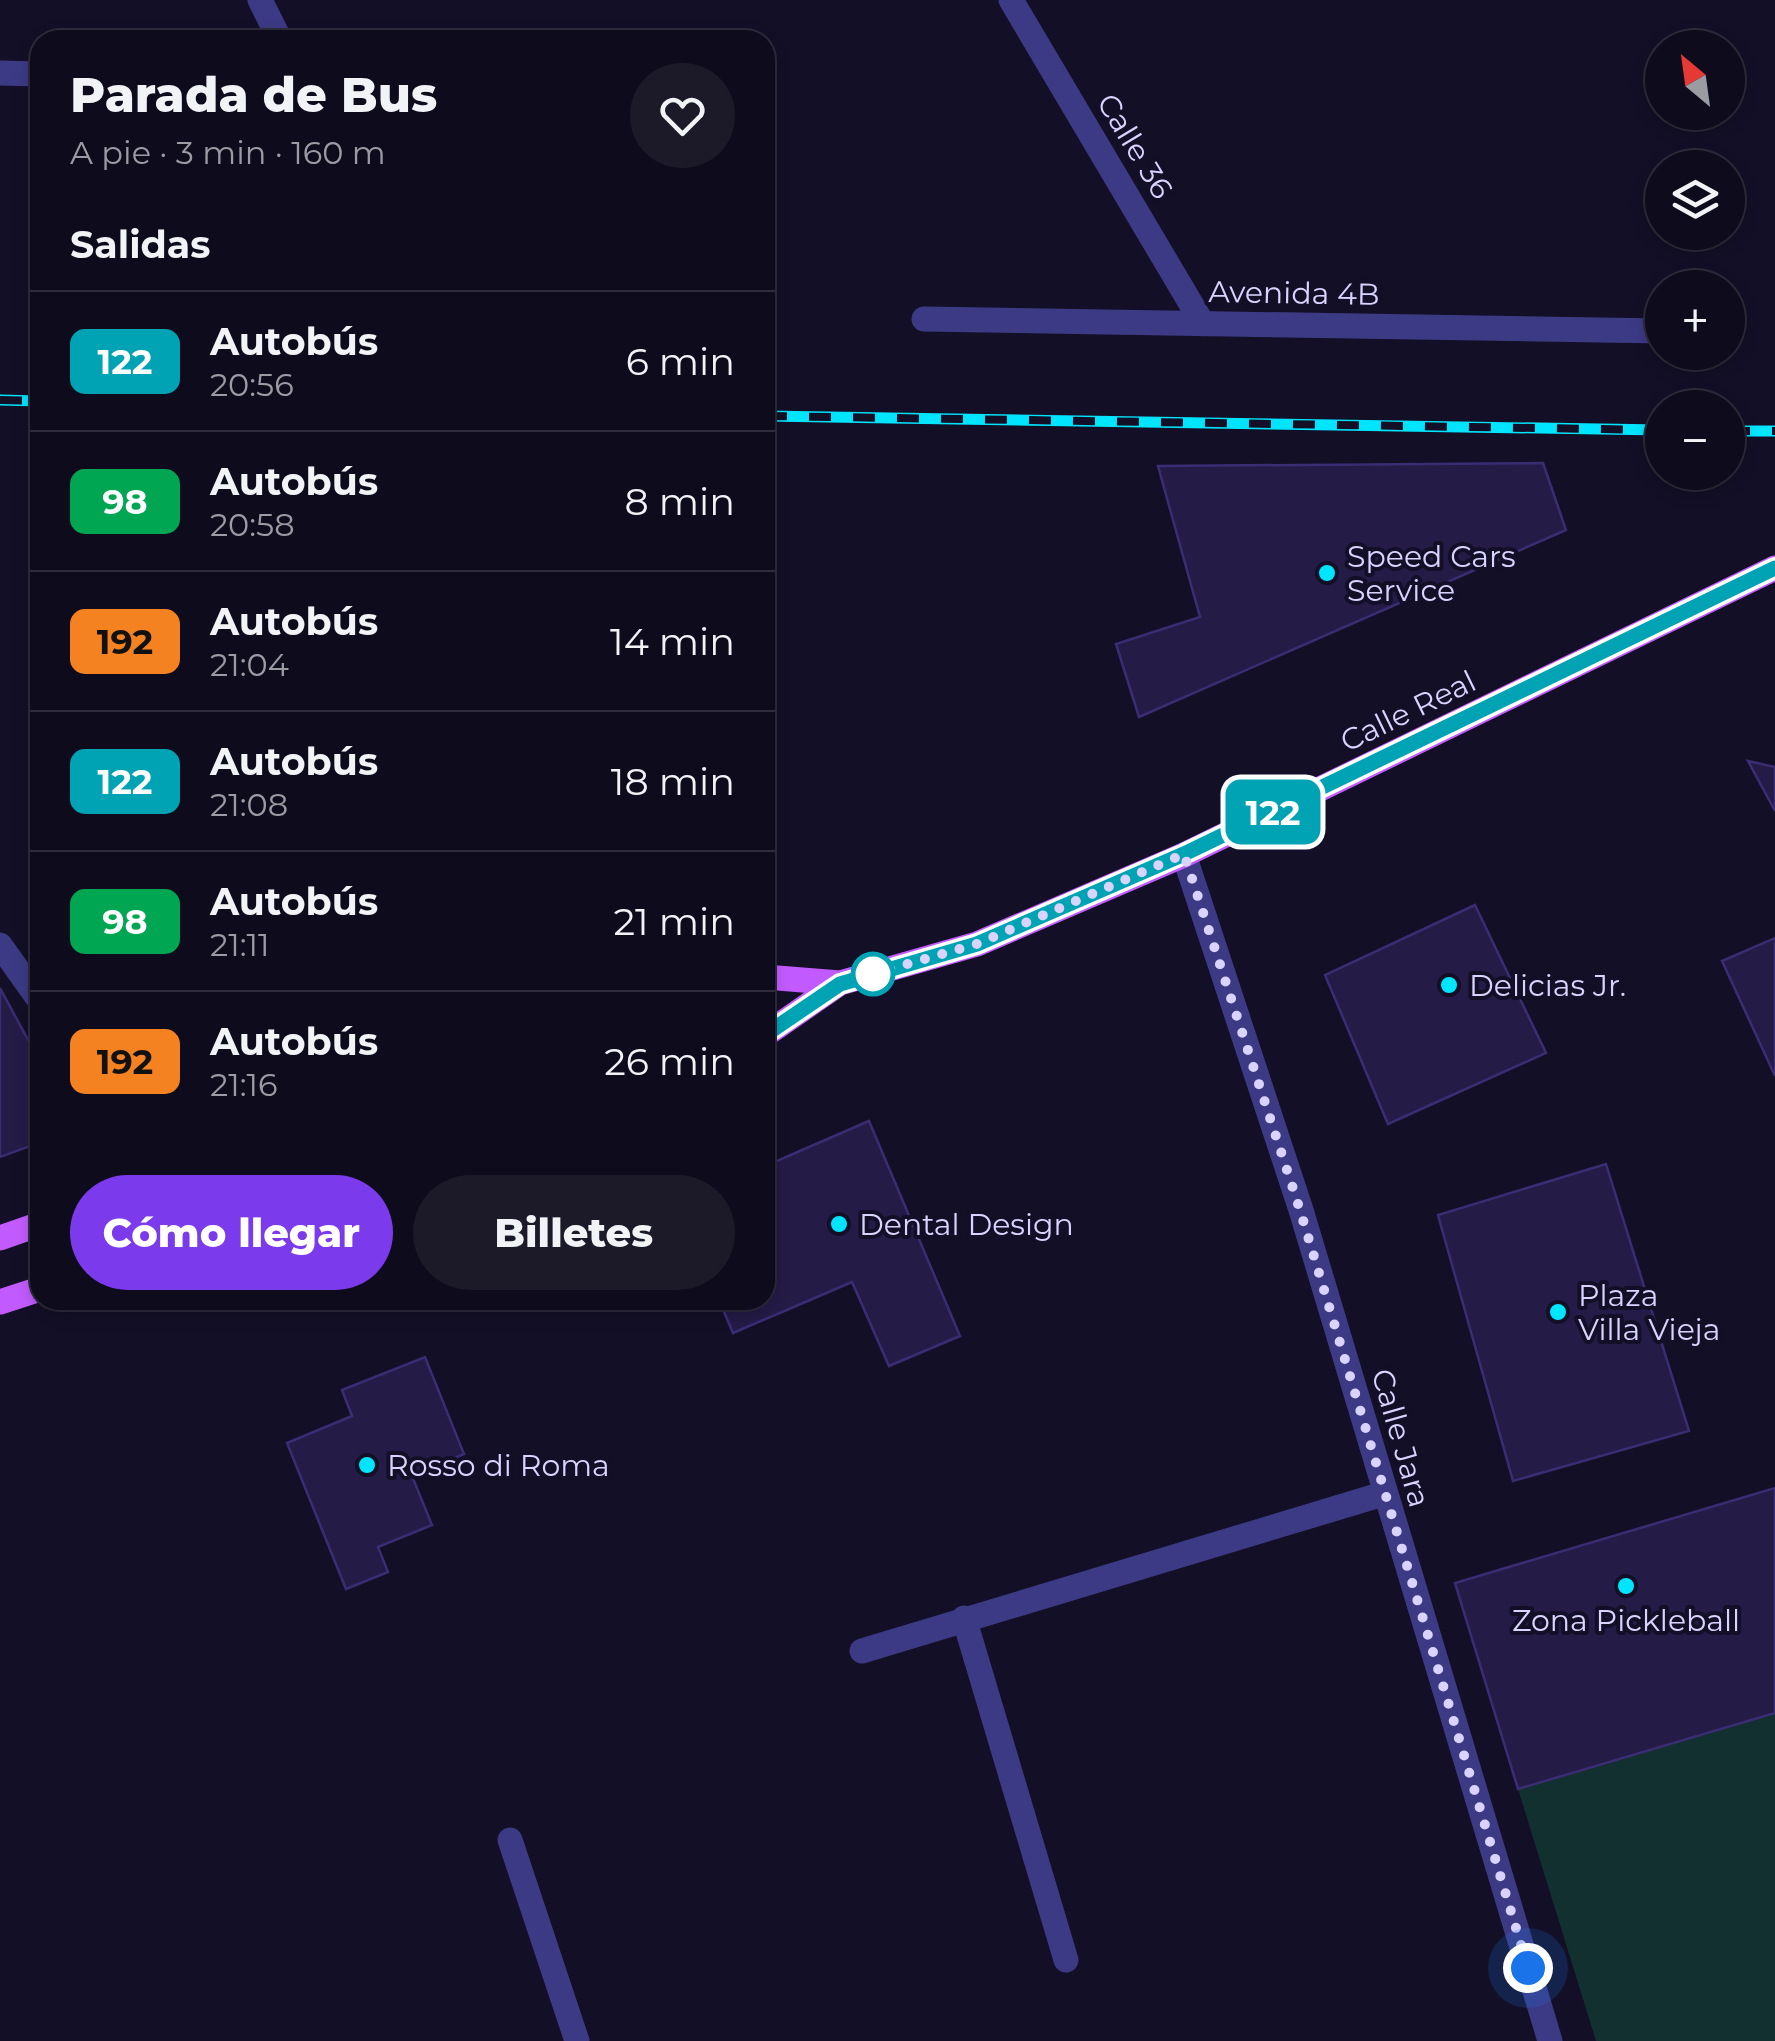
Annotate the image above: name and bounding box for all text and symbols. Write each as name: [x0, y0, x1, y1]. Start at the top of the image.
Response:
north arrow: [1645, 30, 1745, 130]
map controls: [1645, 30, 1745, 490]
button: heart: [630, 63, 735, 168]
text: Parada de Bus: [70, 66, 437, 124]
street label: Calle 36: [1089, 87, 1181, 205]
text: A pie · 3 min · 160 m: [70, 133, 386, 172]
button: layers: [1645, 150, 1745, 250]
text: Salidas: [70, 221, 211, 268]
button: +: [1645, 270, 1745, 370]
street label: Avenida 4B: [1208, 273, 1380, 313]
text: Autobús: [210, 318, 378, 365]
text: 6 min: [626, 338, 735, 385]
text: 122: [97, 340, 153, 383]
text: 20:56: [210, 365, 294, 404]
button: −: [1645, 390, 1745, 490]
text: Autobús: [210, 458, 378, 505]
text: 8 min: [625, 478, 735, 525]
text: 98: [102, 480, 148, 523]
text: 20:58: [210, 505, 295, 544]
place label: Speed Cars Service: [1347, 538, 1516, 609]
marker: Speed Cars Service: [1316, 562, 1338, 584]
text: Autobús: [210, 598, 378, 645]
text: 14 min: [610, 618, 735, 665]
text: 192: [97, 620, 153, 663]
text: 21:04: [210, 645, 289, 684]
street label: Calle Real: [1334, 662, 1482, 760]
text: Autobús: [210, 738, 378, 785]
text: 18 min: [611, 758, 735, 805]
text: 122: [97, 760, 153, 803]
line badge: 122: [1216, 780, 1330, 844]
text: 21:08: [210, 785, 288, 824]
text: 122: [1245, 791, 1301, 834]
text: Autobús: [210, 878, 378, 925]
text: 21 min: [614, 898, 735, 945]
text: 98: [102, 900, 148, 943]
text: 21:11: [210, 925, 270, 964]
unlabelled marker: [852, 953, 894, 995]
place label: Delicias Jr.: [1469, 967, 1626, 1004]
marker: Delicias Jr.: [1438, 974, 1460, 996]
text: Autobús: [210, 1018, 378, 1065]
text: 26 min: [604, 1038, 735, 1085]
text: 192: [97, 1040, 153, 1083]
text: 21:16: [210, 1065, 278, 1104]
button: Cómo llegar: [70, 1175, 393, 1290]
button: Billetes: [413, 1175, 735, 1290]
place label: Dental Design: [859, 1206, 1074, 1243]
marker: Dental Design: [828, 1213, 850, 1235]
place label: Plaza Villa Vieja: [1578, 1277, 1721, 1348]
marker: Plaza Villa Vieja: [1547, 1301, 1569, 1323]
street label: Calle Jara: [1364, 1365, 1438, 1511]
place label: Rosso di Roma: [387, 1447, 610, 1484]
marker: Rosso di Roma: [356, 1454, 378, 1476]
marker: Zona Pickleball: [1615, 1575, 1637, 1597]
place label: Zona Pickleball: [1512, 1602, 1740, 1639]
your location: [1503, 1943, 1553, 1993]

